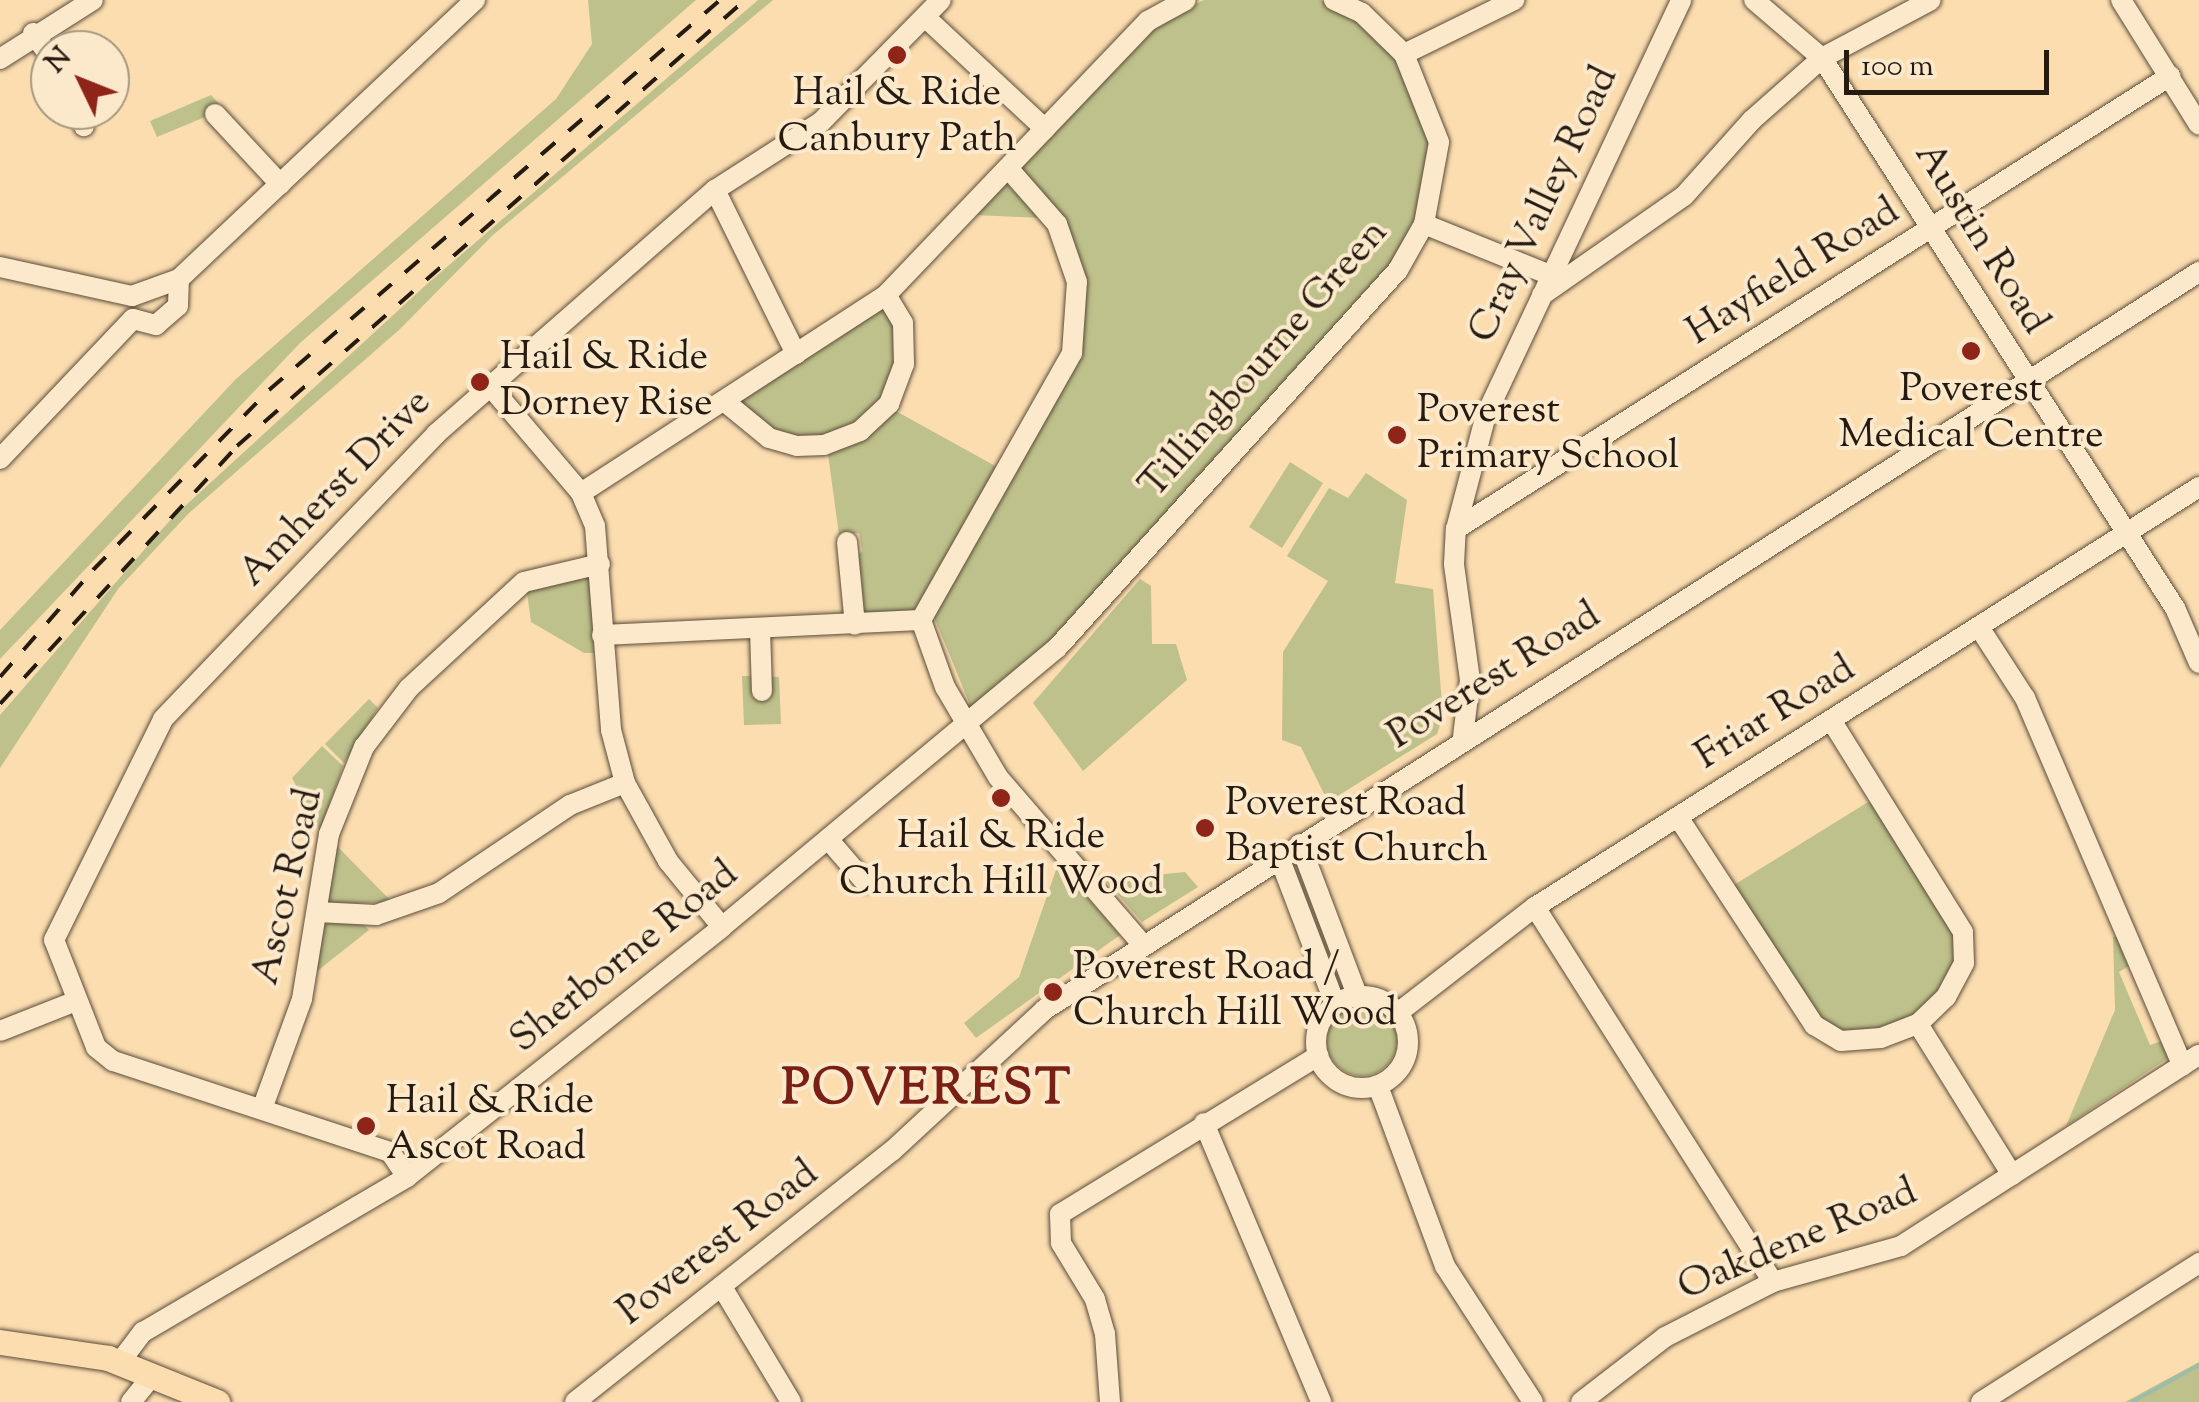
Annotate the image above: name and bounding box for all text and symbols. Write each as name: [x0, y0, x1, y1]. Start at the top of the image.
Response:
north arrow: [30, 30, 130, 130]
scale bar: [1849, 30, 2054, 92]
text: N: [37, 39, 82, 83]
marker: Hail & Ride Canbury Path: [886, 44, 908, 66]
text: 100 m: [1861, 46, 1934, 89]
street label: Cray Valley Road: [1460, 59, 1630, 351]
place label: Hail & Ride Canbury Path: [778, 71, 1016, 165]
street label: Austin Road: [1902, 134, 2058, 344]
street label: Hayfield Road: [1679, 189, 1909, 357]
street label: Tillingbourne Green: [1131, 211, 1399, 509]
place label: Hail & Ride Dorney Rise: [500, 335, 713, 429]
marker: Poverest Medical Centre: [1960, 340, 1982, 362]
place label: Poverest Medical Centre: [1838, 367, 2104, 461]
marker: Hail & Ride Dorney Rise: [469, 371, 491, 393]
street label: Amherst Drive: [230, 380, 442, 598]
place label: Poverest Primary School: [1417, 388, 1679, 482]
marker: Poverest Primary School: [1386, 424, 1408, 446]
street label: Poverest Road: [1380, 593, 1610, 761]
street label: Friar Road: [1687, 646, 1865, 782]
place label: Poverest Road Baptist Church: [1225, 781, 1488, 875]
street label: Ascot Road: [243, 784, 335, 990]
marker: Hail & Ride Church Hill Wood: [990, 787, 1012, 809]
place label: Hail & Ride Church Hill Wood: [839, 814, 1163, 908]
marker: Poverest Road Baptist Church: [1194, 817, 1216, 839]
street label: Sherborne Road: [501, 851, 749, 1065]
place label: Poverest Road / Church Hill Wood: [1073, 945, 1397, 1039]
marker: Poverest Road / Church Hill Wood: [1042, 981, 1064, 1003]
district label: POVEREST: [781, 1062, 1073, 1122]
place label: Hail & Ride Ascot Road: [386, 1079, 594, 1173]
marker: Hail & Ride Ascot Road: [355, 1115, 377, 1137]
street label: Poverest Road: [609, 1151, 829, 1337]
street label: Oakdene Road: [1671, 1169, 1925, 1313]

